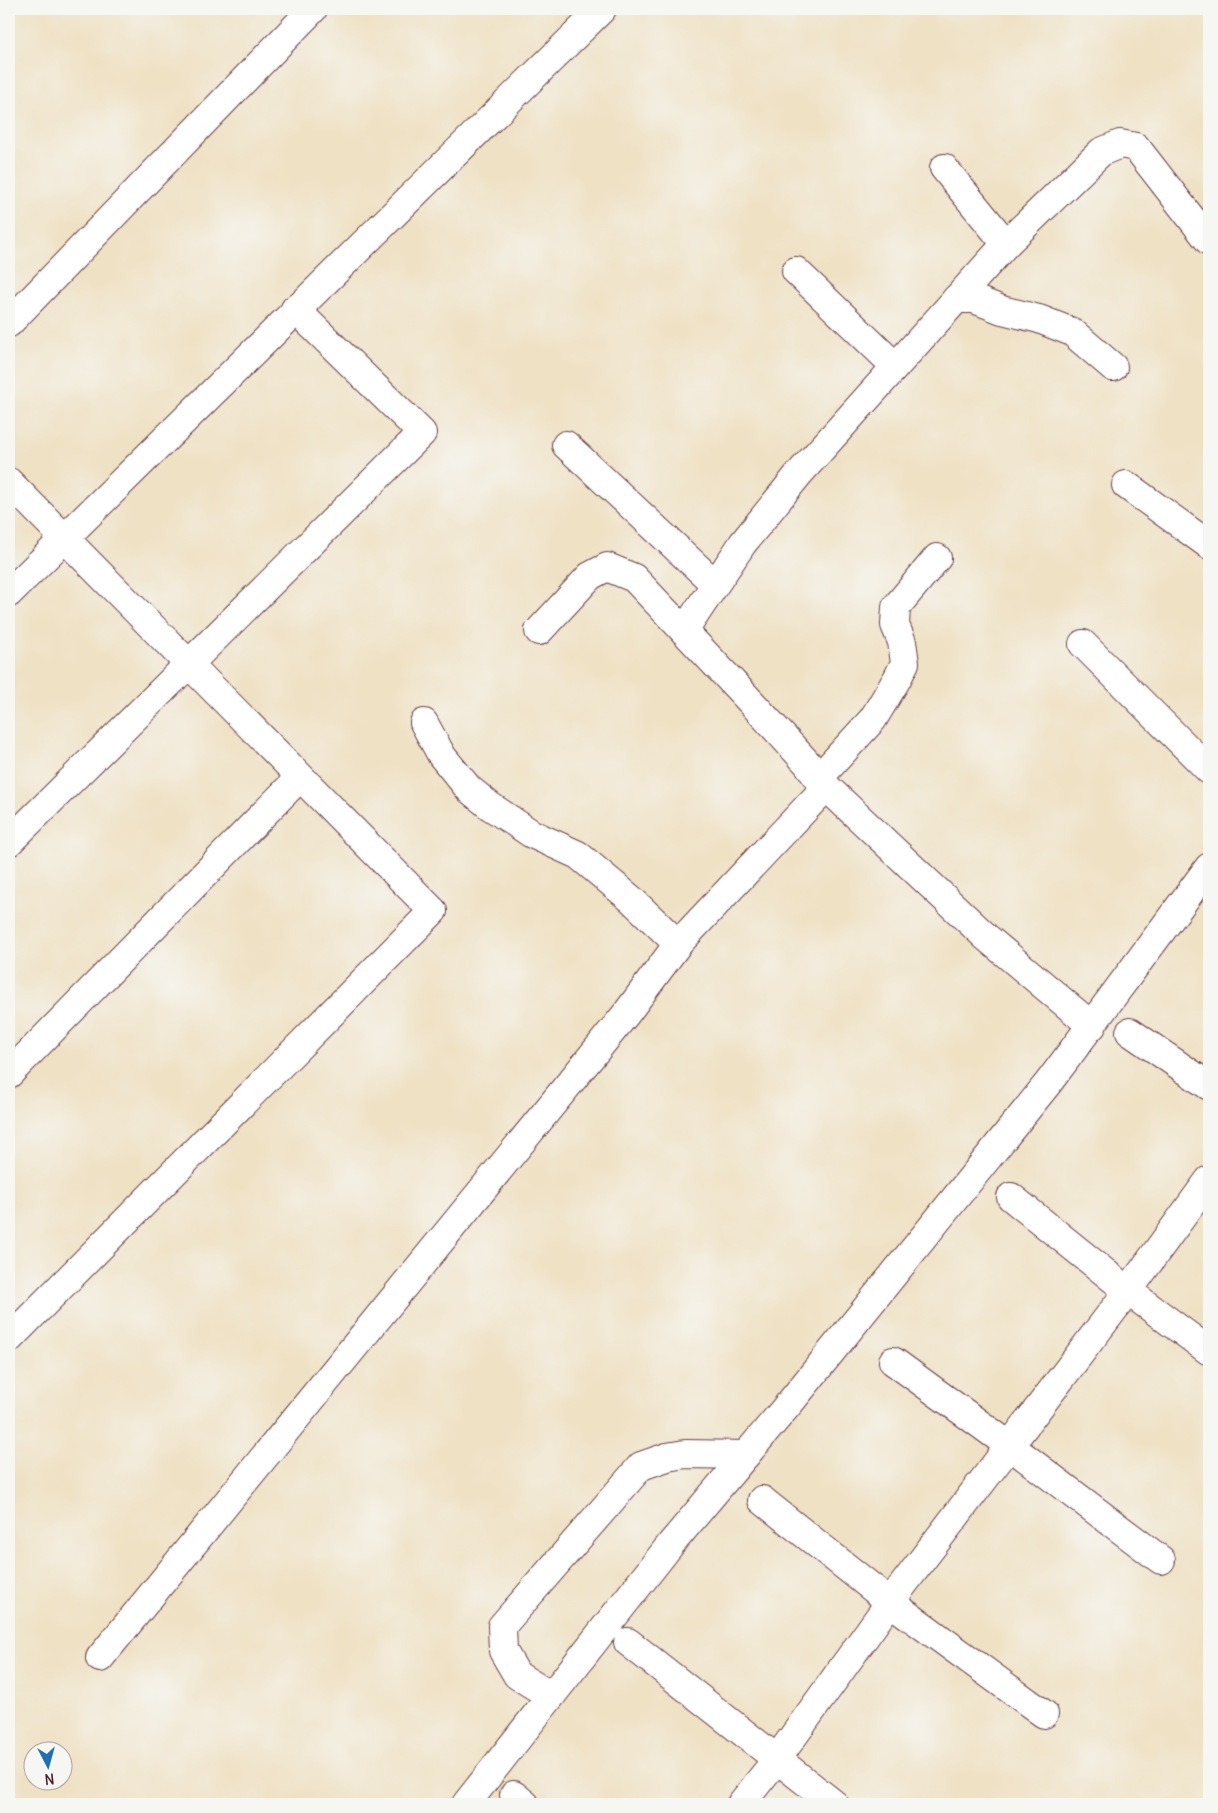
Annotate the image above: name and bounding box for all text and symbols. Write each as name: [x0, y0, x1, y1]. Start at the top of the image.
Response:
north arrow: [22, 1740, 72, 1790]
text: N: [44, 1769, 55, 1788]

